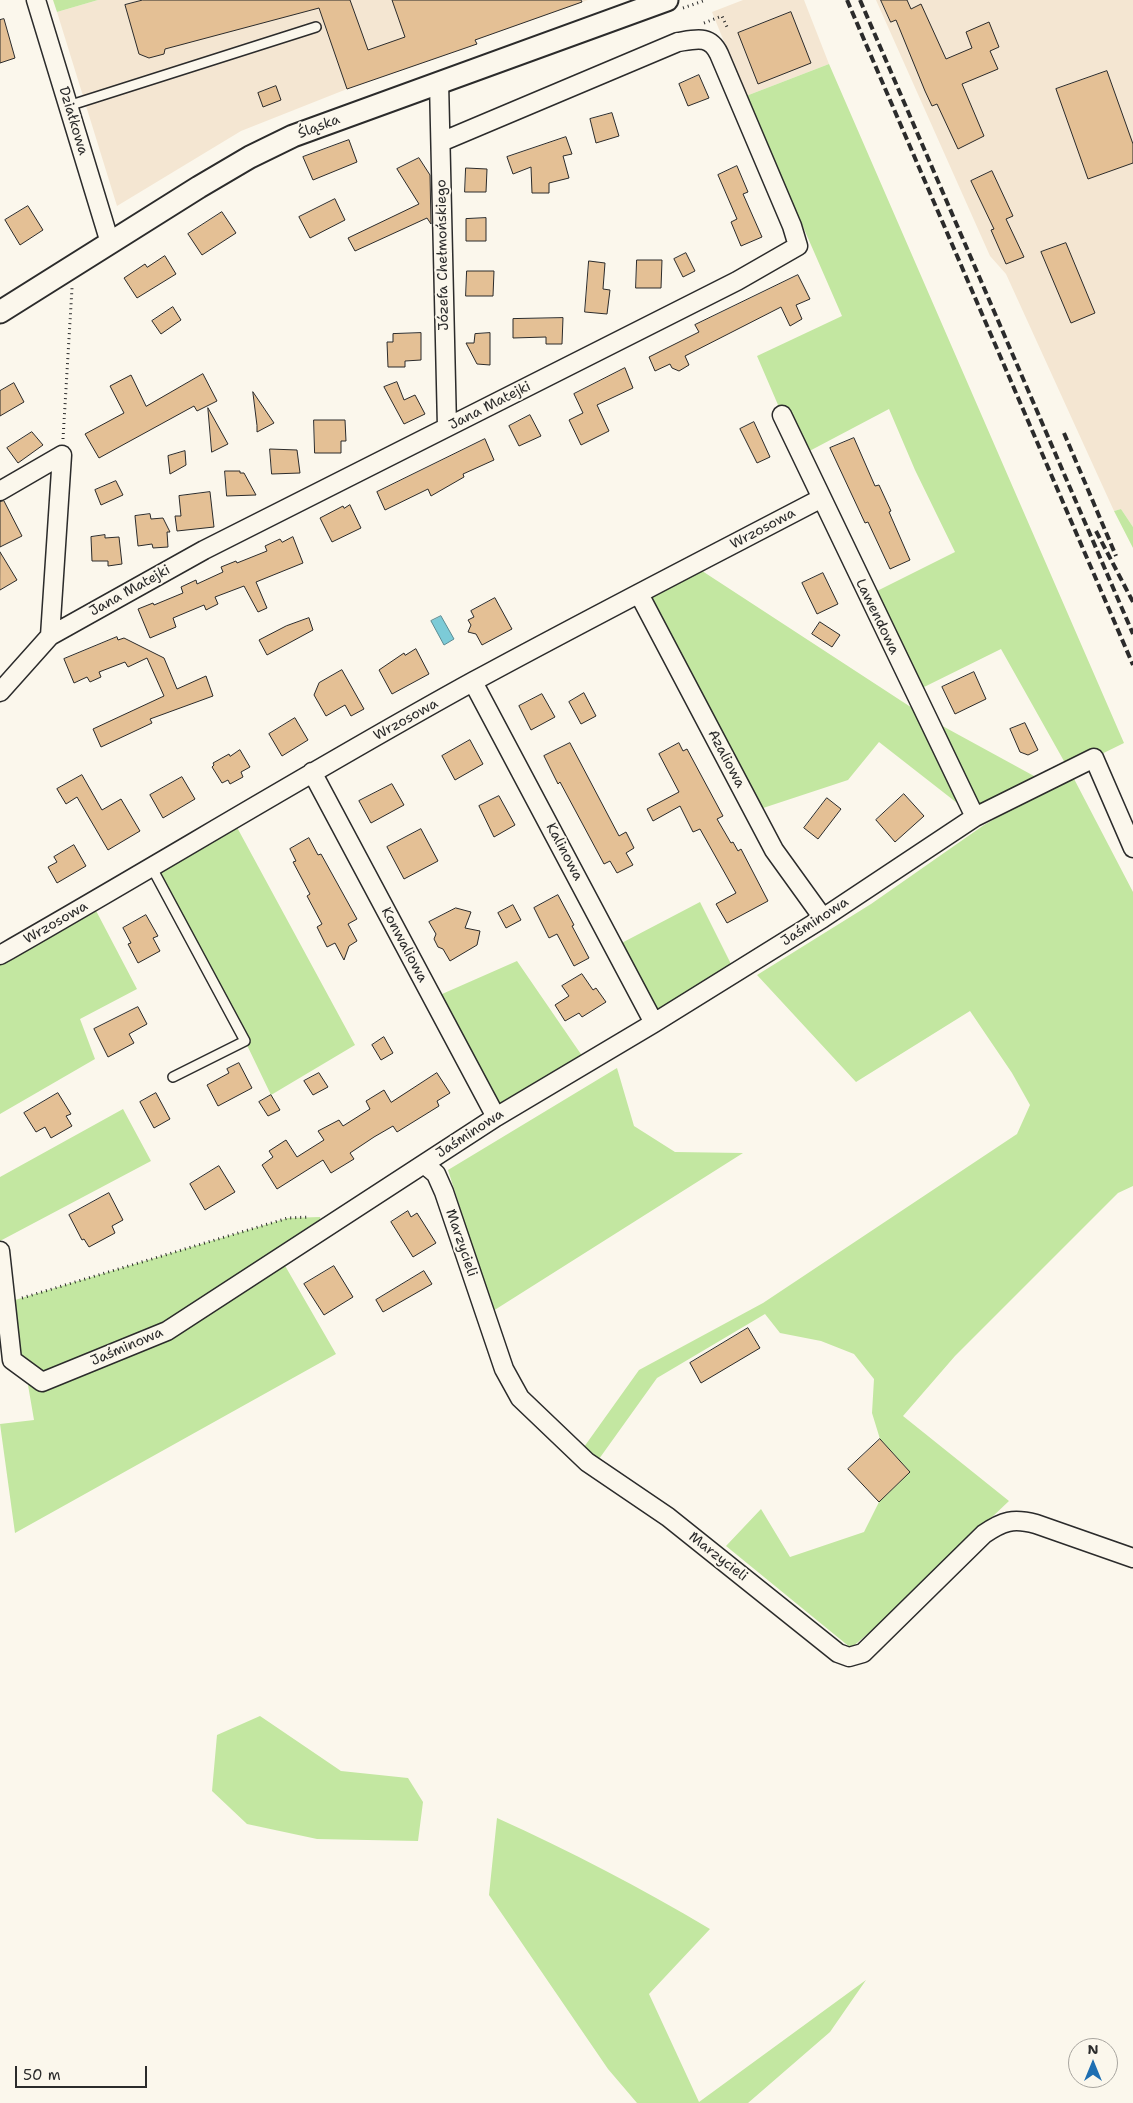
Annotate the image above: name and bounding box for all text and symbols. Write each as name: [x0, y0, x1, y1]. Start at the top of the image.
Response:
street label: Działkowa: [55, 85, 91, 157]
street label: Śląska: [296, 111, 342, 143]
street label: Józefa Chełmońskiego: [433, 179, 453, 331]
street label: Jana Matejki: [446, 378, 534, 434]
street label: Wrzosowa: [728, 505, 798, 553]
street label: Jana Matejki: [87, 562, 173, 620]
street label: Lawendowa: [851, 577, 903, 657]
street label: Wrzosowa: [371, 695, 441, 745]
street label: Azaliowa: [704, 727, 748, 791]
street label: Kalinowa: [542, 820, 586, 884]
street label: Jaśminowa: [778, 894, 852, 950]
street label: Wrzosowa: [21, 898, 91, 948]
street label: Konwaliowa: [377, 905, 431, 985]
street label: Jaśminowa: [433, 1106, 507, 1162]
street label: Marzycieli: [442, 1207, 480, 1279]
street label: Jaśminowa: [88, 1324, 166, 1370]
street label: Marzycieli: [685, 1529, 751, 1585]
north arrow: [1068, 2038, 1118, 2088]
text: N: [1087, 2040, 1099, 2058]
scale bar: [18, 2056, 150, 2088]
text: 50 m: [23, 2065, 61, 2085]

